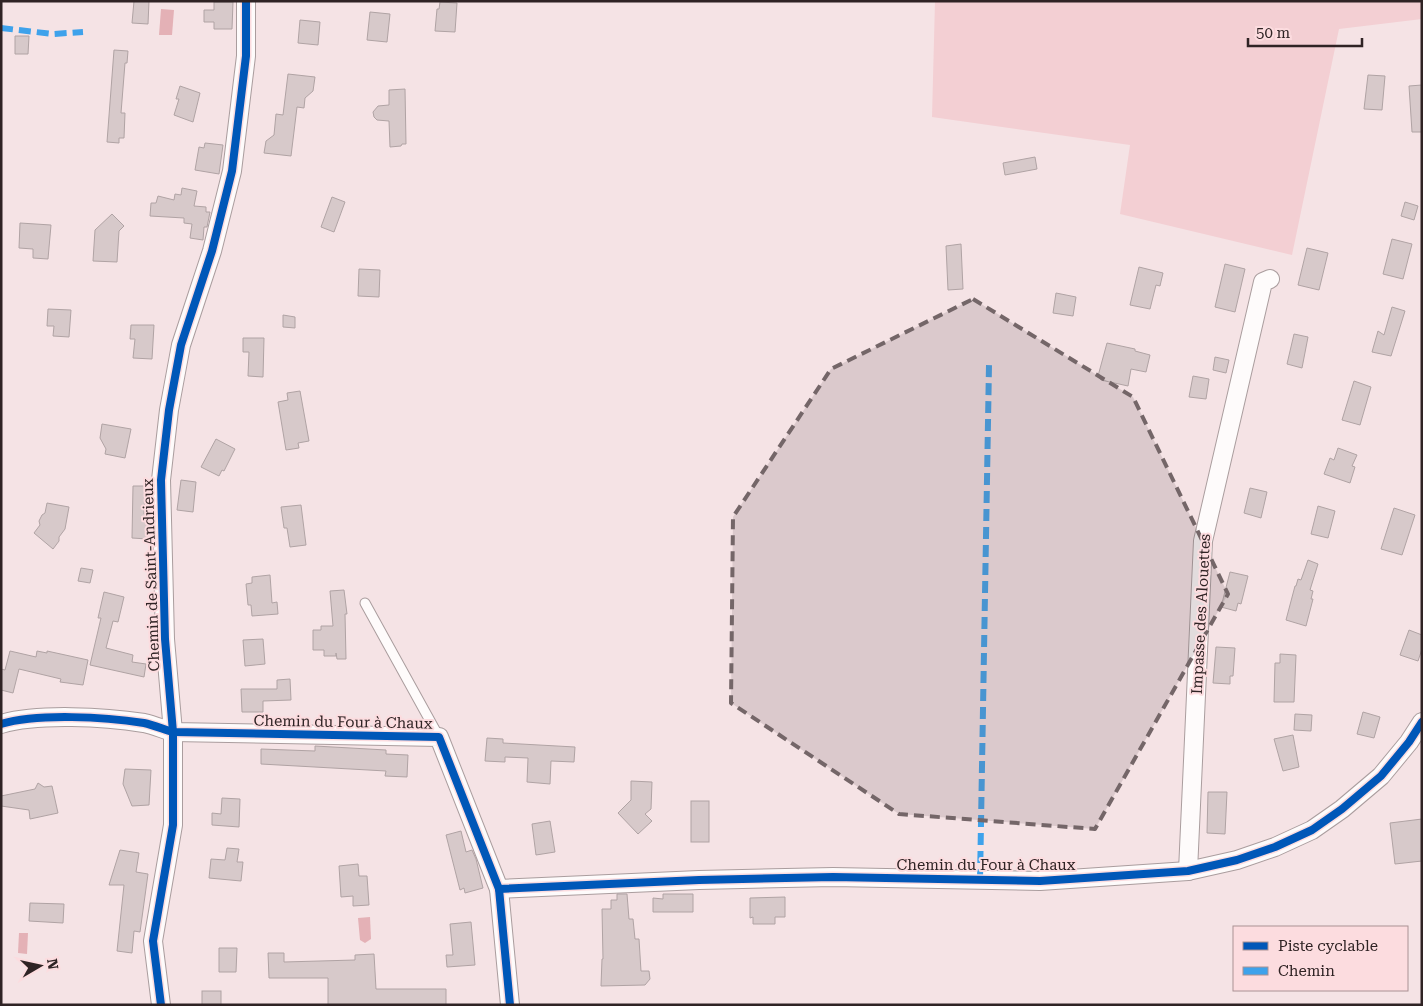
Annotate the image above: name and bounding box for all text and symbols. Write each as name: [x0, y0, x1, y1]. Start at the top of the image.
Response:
scale bar: [1248, 15, 1362, 47]
text: 50 m: [1256, 24, 1291, 42]
street label: Chemin de Saint-Andrieux: [139, 478, 163, 672]
street label: Impasse des Alouettes: [1188, 533, 1214, 695]
street label: Chemin du Four à Chaux: [253, 711, 433, 733]
street label: Chemin du Four à Chaux: [897, 856, 1076, 874]
legend: [1233, 926, 1408, 991]
text: Piste cyclable: [1278, 937, 1378, 955]
north arrow: [15, 941, 65, 991]
text: N: [44, 957, 62, 971]
text: Chemin: [1278, 962, 1335, 980]

